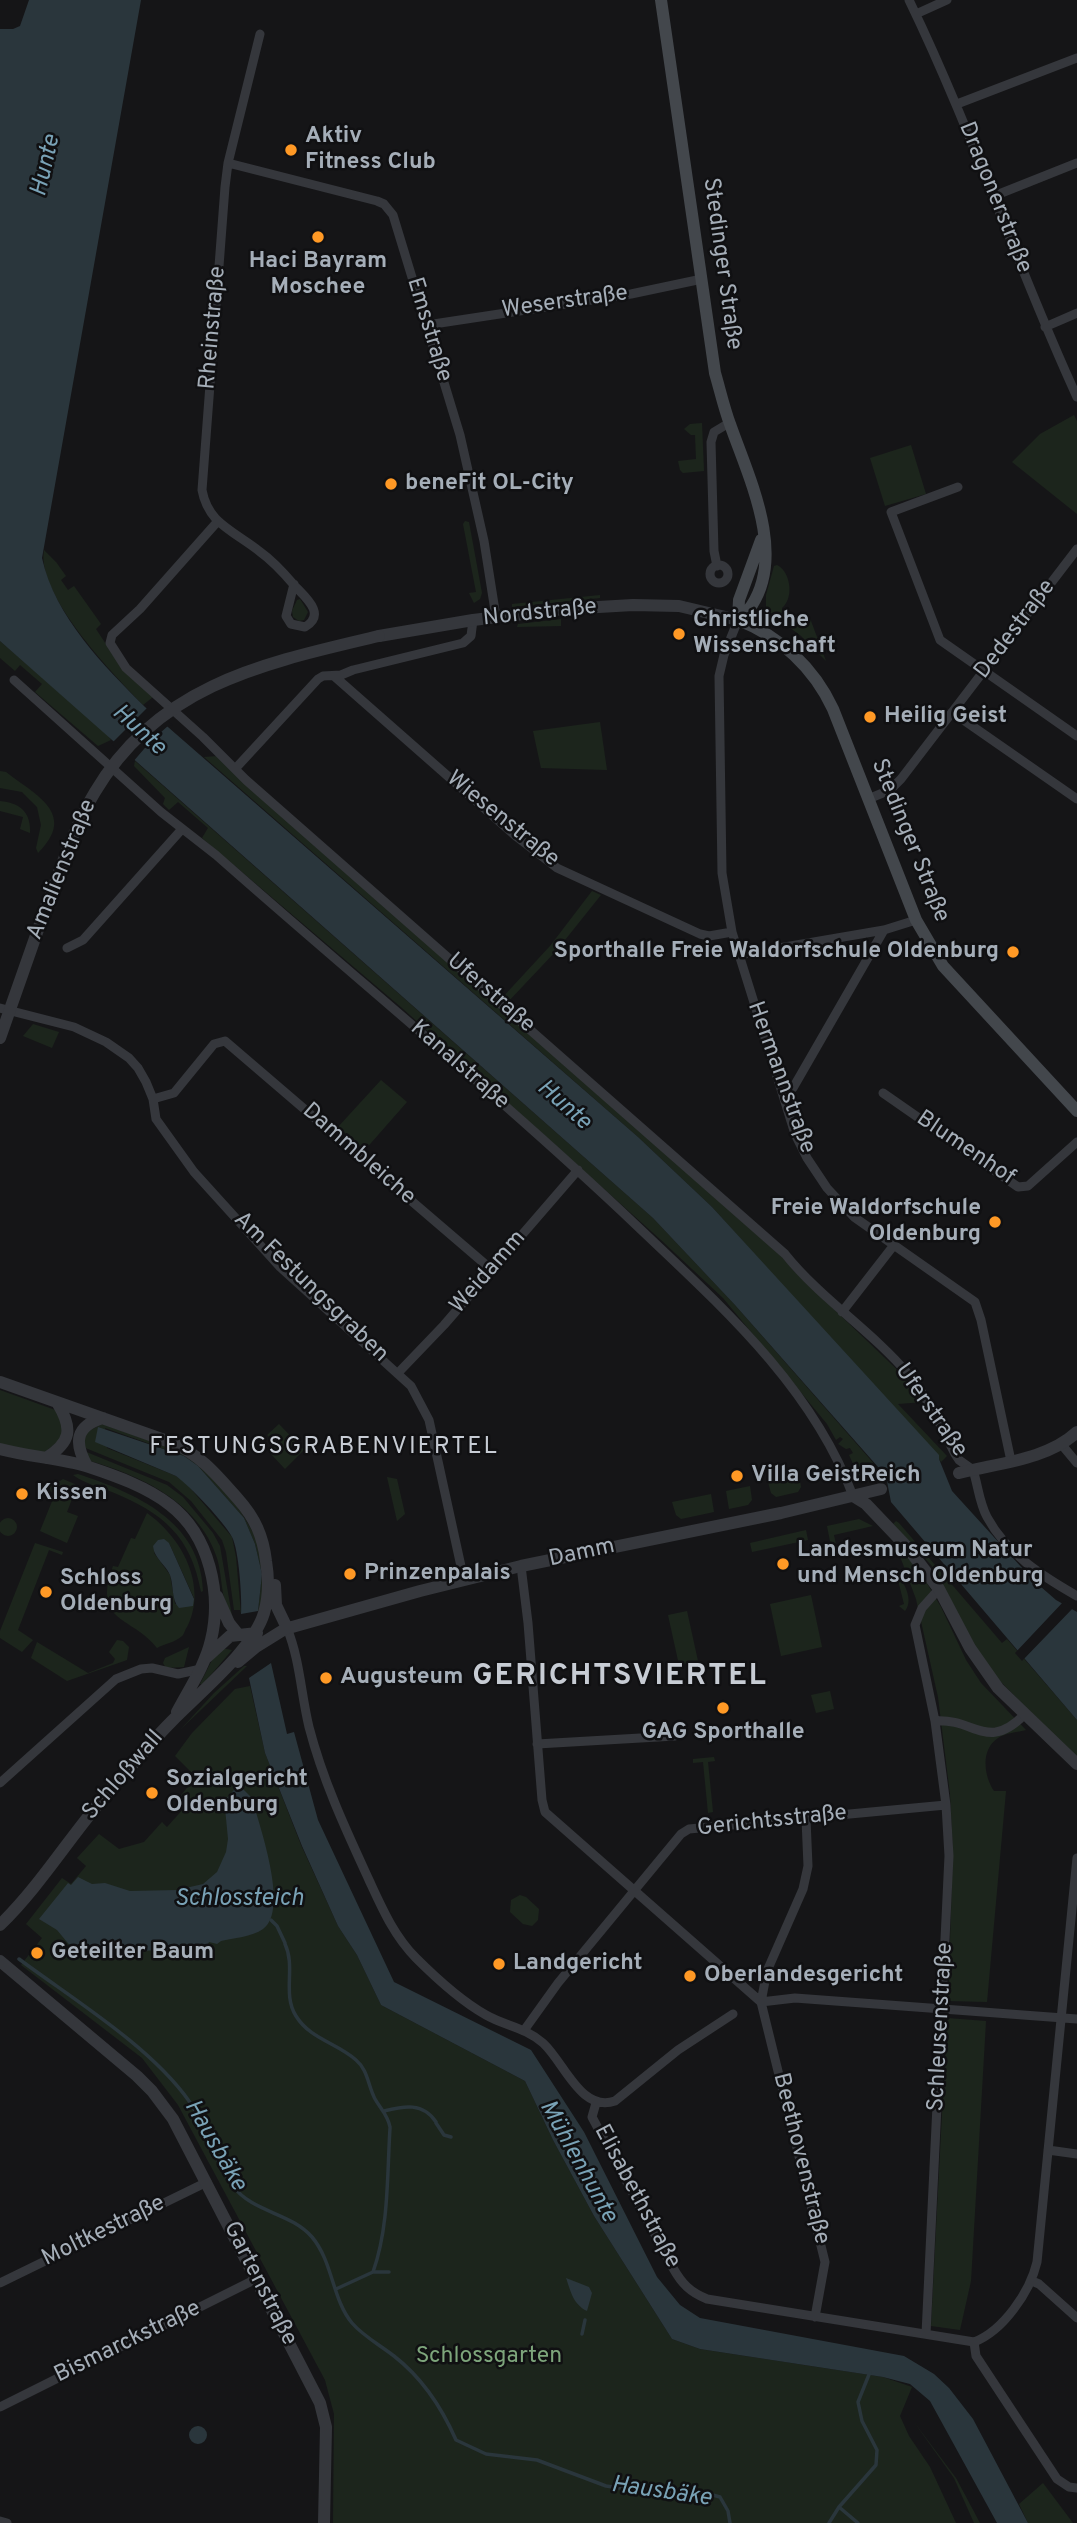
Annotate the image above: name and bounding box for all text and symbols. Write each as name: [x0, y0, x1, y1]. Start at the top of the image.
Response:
street label: Dragonerstraße: [951, 118, 1037, 278]
place label: Aktiv Fitness Club: [305, 123, 436, 177]
water label: Hunte: [26, 132, 68, 200]
marker: Aktiv Fitness Club: [283, 142, 299, 158]
street label: Stedinger Straße: [695, 176, 747, 352]
marker: Haci Bayram Moschee: [310, 229, 326, 245]
place label: Haci Bayram Moschee: [249, 248, 387, 302]
street label: Rheinstraße: [195, 265, 233, 391]
street label: Emsstraße: [399, 274, 457, 386]
street label: Weserstraße: [500, 281, 630, 325]
place label: beneFit OL-City: [405, 470, 574, 498]
marker: beneFit OL-City: [383, 476, 399, 492]
street label: Dedestraße: [970, 575, 1062, 685]
street label: Nordstraße: [482, 594, 598, 634]
place label: Christliche Wissenschaft: [693, 607, 836, 661]
marker: Christliche Wissenschaft: [671, 626, 687, 642]
water label: Hunte: [105, 699, 171, 763]
place label: Heilig Geist: [884, 703, 1007, 731]
marker: Heilig Geist: [862, 709, 878, 725]
street label: Stedinger Straße: [864, 755, 954, 927]
street label: Wiesenstraße: [440, 766, 564, 874]
street label: Amalienstraße: [22, 796, 104, 944]
place label: Sporthalle Freie Waldorfschule Oldenburg: [554, 938, 999, 966]
marker: Sporthalle Freie Waldorfschule Oldenburg: [1005, 944, 1021, 960]
street label: Uferstraße: [440, 948, 540, 1040]
street label: Hermannstraße: [740, 998, 820, 1158]
street label: Kanalstraße: [404, 1015, 514, 1117]
water label: Hunte: [530, 1075, 596, 1137]
street label: Dammbleiche: [296, 1098, 420, 1212]
street label: Blumenhof: [910, 1106, 1020, 1192]
place label: Freie Waldorfschule Oldenburg: [771, 1195, 981, 1249]
street label: Am Festungsgraben: [227, 1207, 393, 1369]
marker: Freie Waldorfschule Oldenburg: [987, 1214, 1003, 1230]
street label: Weidamm: [445, 1226, 533, 1320]
street label: Uferstraße: [888, 1359, 972, 1463]
district label: FESTUNGSGRABENVIERTEL: [152, 1434, 496, 1462]
place label: Villa GeistReich: [751, 1462, 921, 1490]
marker: Villa GeistReich: [729, 1468, 745, 1484]
place label: Kissen: [36, 1480, 108, 1508]
marker: Kissen: [14, 1486, 30, 1502]
street label: Damm: [546, 1534, 618, 1574]
place label: Landesmuseum Natur und Mensch Oldenburg: [797, 1537, 1044, 1591]
marker: Landesmuseum Natur und Mensch Oldenburg: [775, 1556, 791, 1572]
place label: Prinzenpalais: [364, 1560, 511, 1588]
place label: Schloss Oldenburg: [60, 1565, 172, 1619]
marker: Prinzenpalais: [342, 1566, 358, 1582]
marker: Schloss Oldenburg: [38, 1584, 54, 1600]
district label: GERICHTSVIERTEL: [474, 1660, 766, 1696]
place label: Augusteum: [340, 1664, 463, 1692]
marker: Augusteum: [318, 1670, 334, 1686]
marker: GAG Sporthalle: [715, 1700, 731, 1716]
place label: GAG Sporthalle: [641, 1719, 805, 1747]
street label: Schloßwall: [78, 1726, 170, 1826]
place label: Sozialgericht Oldenburg: [166, 1766, 308, 1820]
marker: Sozialgericht Oldenburg: [144, 1785, 160, 1801]
street label: Gerichtsstraße: [696, 1800, 848, 1844]
water label: Schlossteich: [175, 1886, 303, 1914]
place label: Geteilter Baum: [51, 1939, 214, 1967]
street label: Schleusenstraße: [924, 1942, 960, 2112]
marker: Geteilter Baum: [29, 1945, 45, 1961]
place label: Landgericht: [513, 1950, 643, 1978]
marker: Landgericht: [491, 1956, 507, 1972]
place label: Oberlandesgericht: [704, 1962, 903, 1990]
marker: Oberlandesgericht: [682, 1968, 698, 1984]
street label: Beethovenstraße: [765, 2070, 835, 2248]
water label: Hausbäke: [176, 2095, 252, 2197]
water label: Mühlenhunte: [531, 2096, 623, 2228]
street label: Elisabethstraße: [587, 2120, 685, 2274]
street label: Moltkestraße: [38, 2190, 170, 2274]
street label: Gartenstraße: [216, 2217, 302, 2351]
street label: Bismarckstraße: [50, 2296, 206, 2390]
park label: Schlossgarten: [416, 2343, 562, 2371]
water label: Hausbäke: [609, 2472, 713, 2514]

